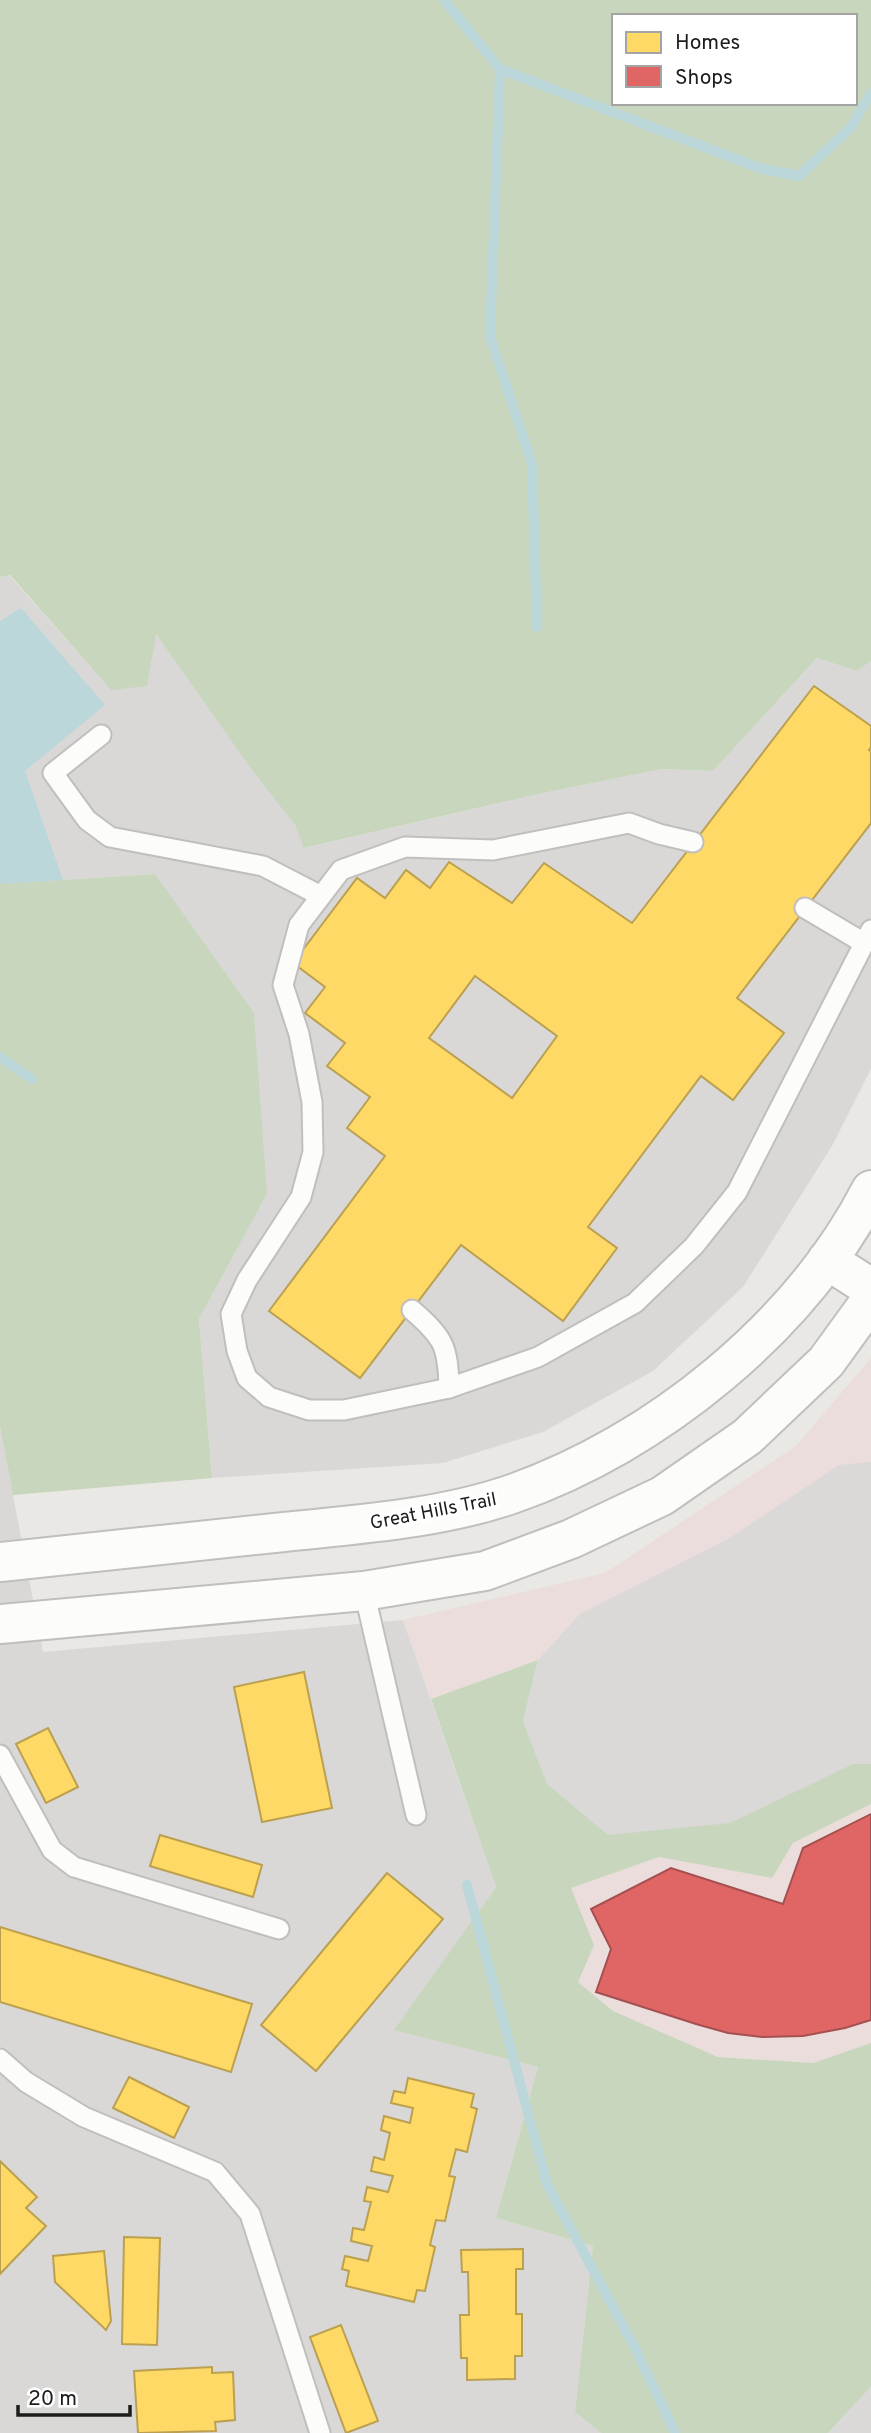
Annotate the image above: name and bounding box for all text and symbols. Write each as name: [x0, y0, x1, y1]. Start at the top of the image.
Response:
legend: [612, 14, 857, 105]
text: Homes: [675, 30, 740, 57]
text: Shops: [675, 65, 733, 92]
street label: Great Hills Trail: [368, 1488, 499, 1536]
scale bar: [18, 2374, 130, 2418]
text: 20 m: [28, 2386, 77, 2413]

